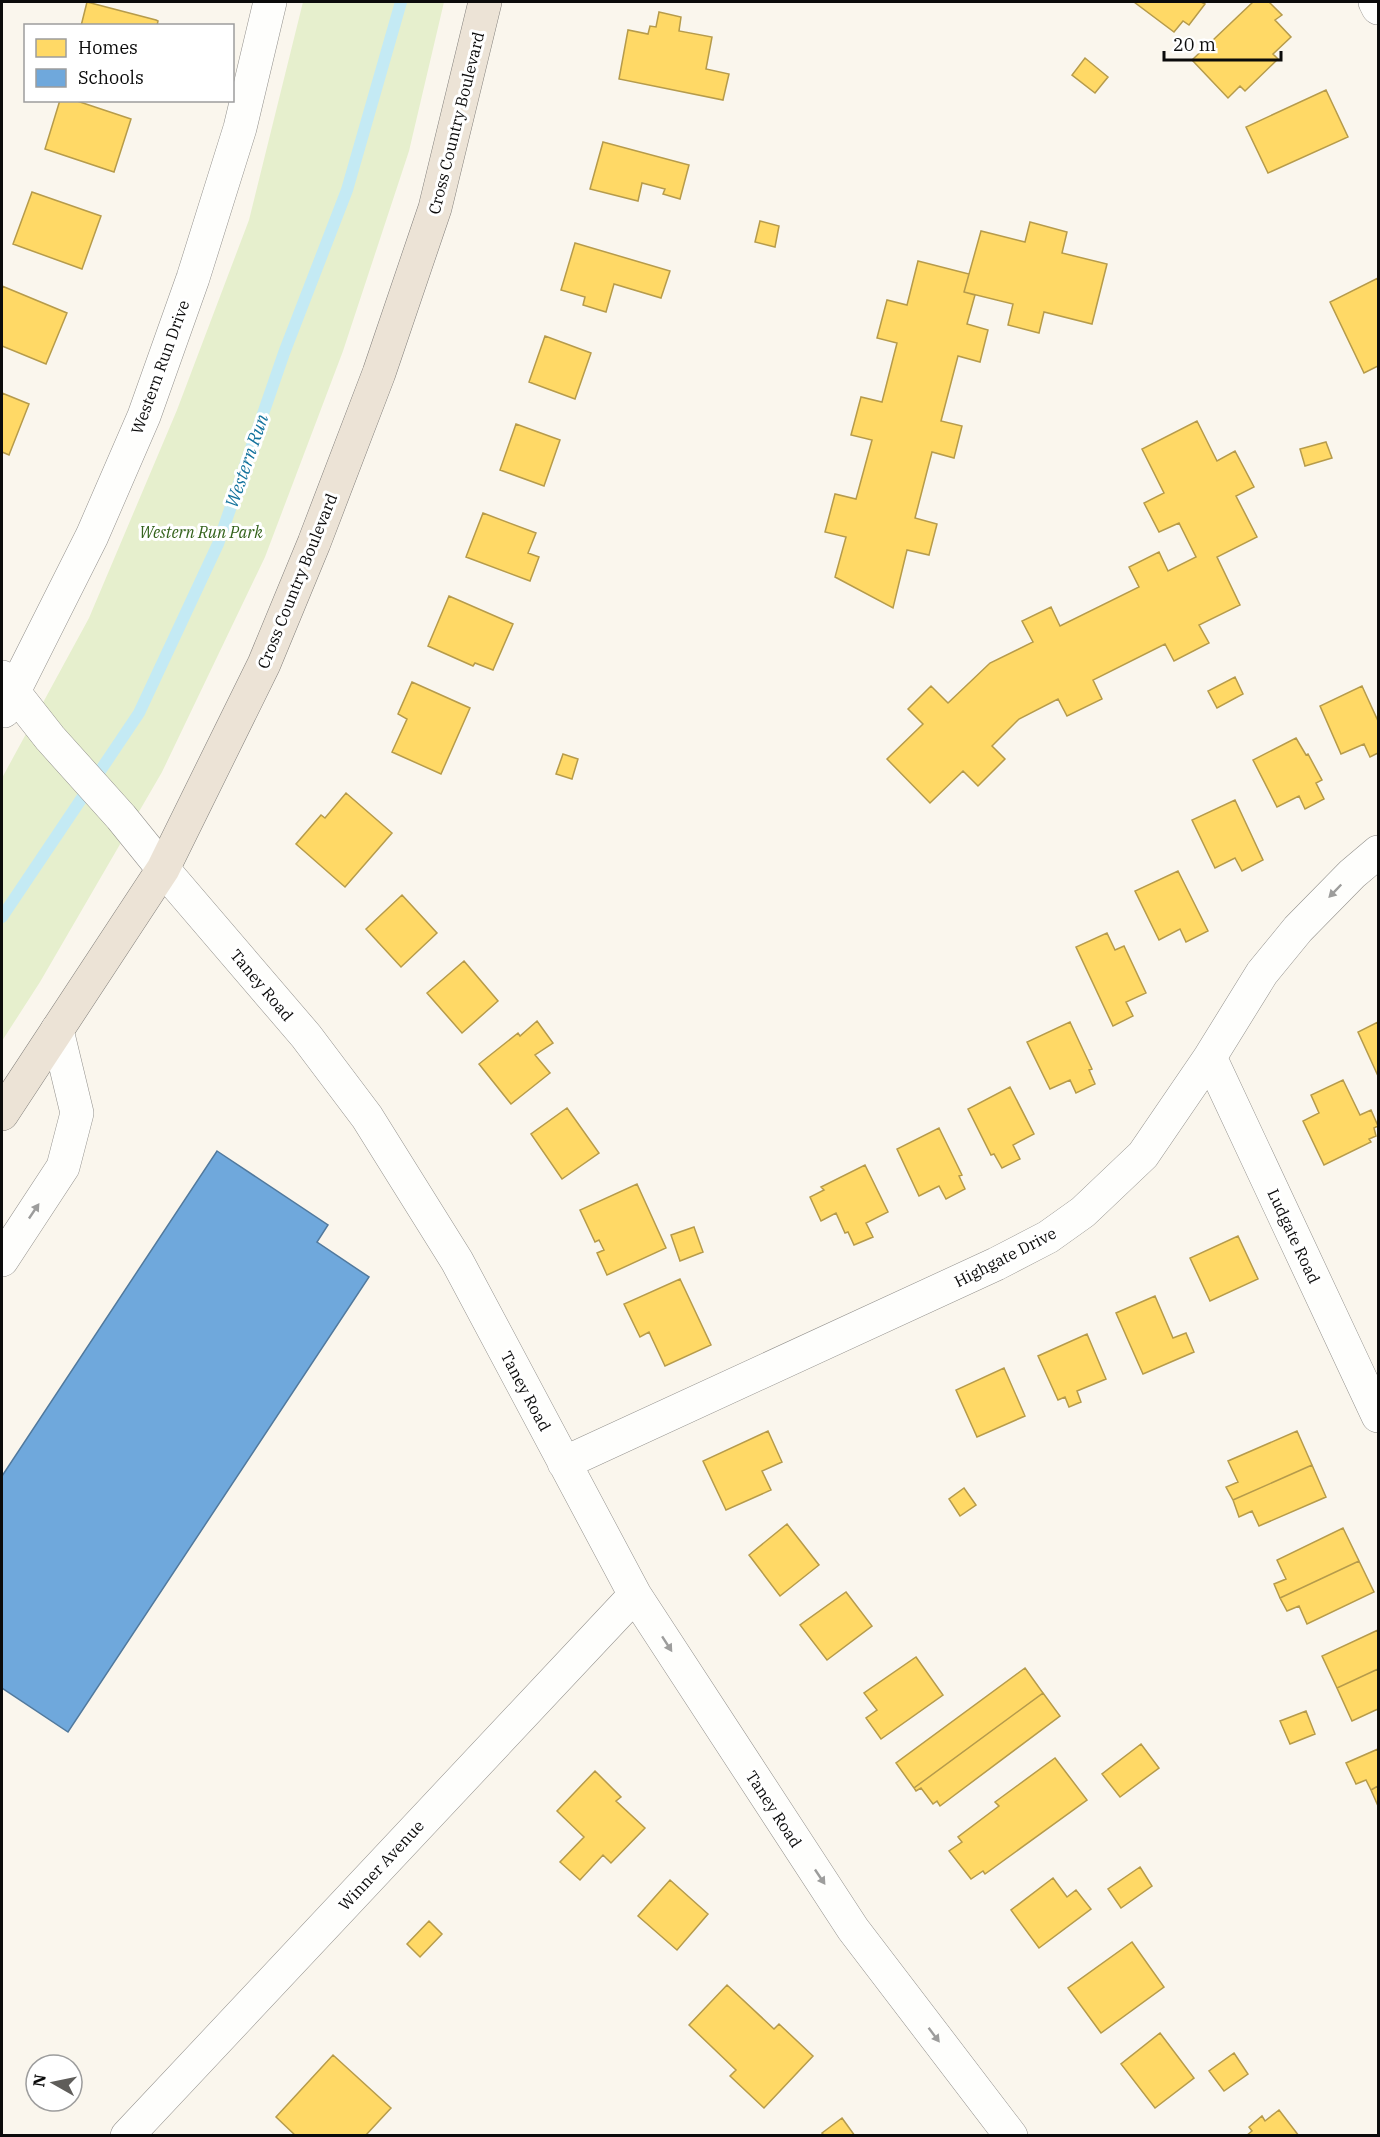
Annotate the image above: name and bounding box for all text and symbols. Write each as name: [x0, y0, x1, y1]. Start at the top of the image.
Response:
legend: [24, 24, 234, 102]
scale bar: [1164, 24, 1281, 62]
street label: Cross Country Boulevard: [424, 29, 488, 216]
text: 20 m: [1173, 33, 1216, 56]
text: Homes: [78, 36, 138, 59]
text: Schools: [78, 66, 144, 89]
street label: Western Run Drive: [126, 297, 194, 437]
water label: Western Run: [220, 410, 274, 511]
street label: Cross Country Boulevard: [253, 490, 341, 672]
park label: Western Run Park: [139, 522, 263, 542]
one-way arrow: [1328, 884, 1342, 899]
street label: Taney Road: [226, 945, 298, 1025]
street label: Ludgate Road: [1263, 1185, 1325, 1287]
one-way arrow: [28, 1203, 39, 1219]
street label: Highgate Drive: [951, 1223, 1059, 1291]
street label: Taney Road: [497, 1348, 556, 1435]
one-way arrow: [661, 1636, 672, 1652]
street label: Taney Road: [742, 1767, 806, 1851]
street label: Winner Avenue: [334, 1816, 428, 1914]
one-way arrow: [814, 1869, 825, 1886]
one-way arrow: [928, 2027, 940, 2042]
north arrow: [24, 2053, 84, 2113]
text: N: [28, 2073, 50, 2088]

